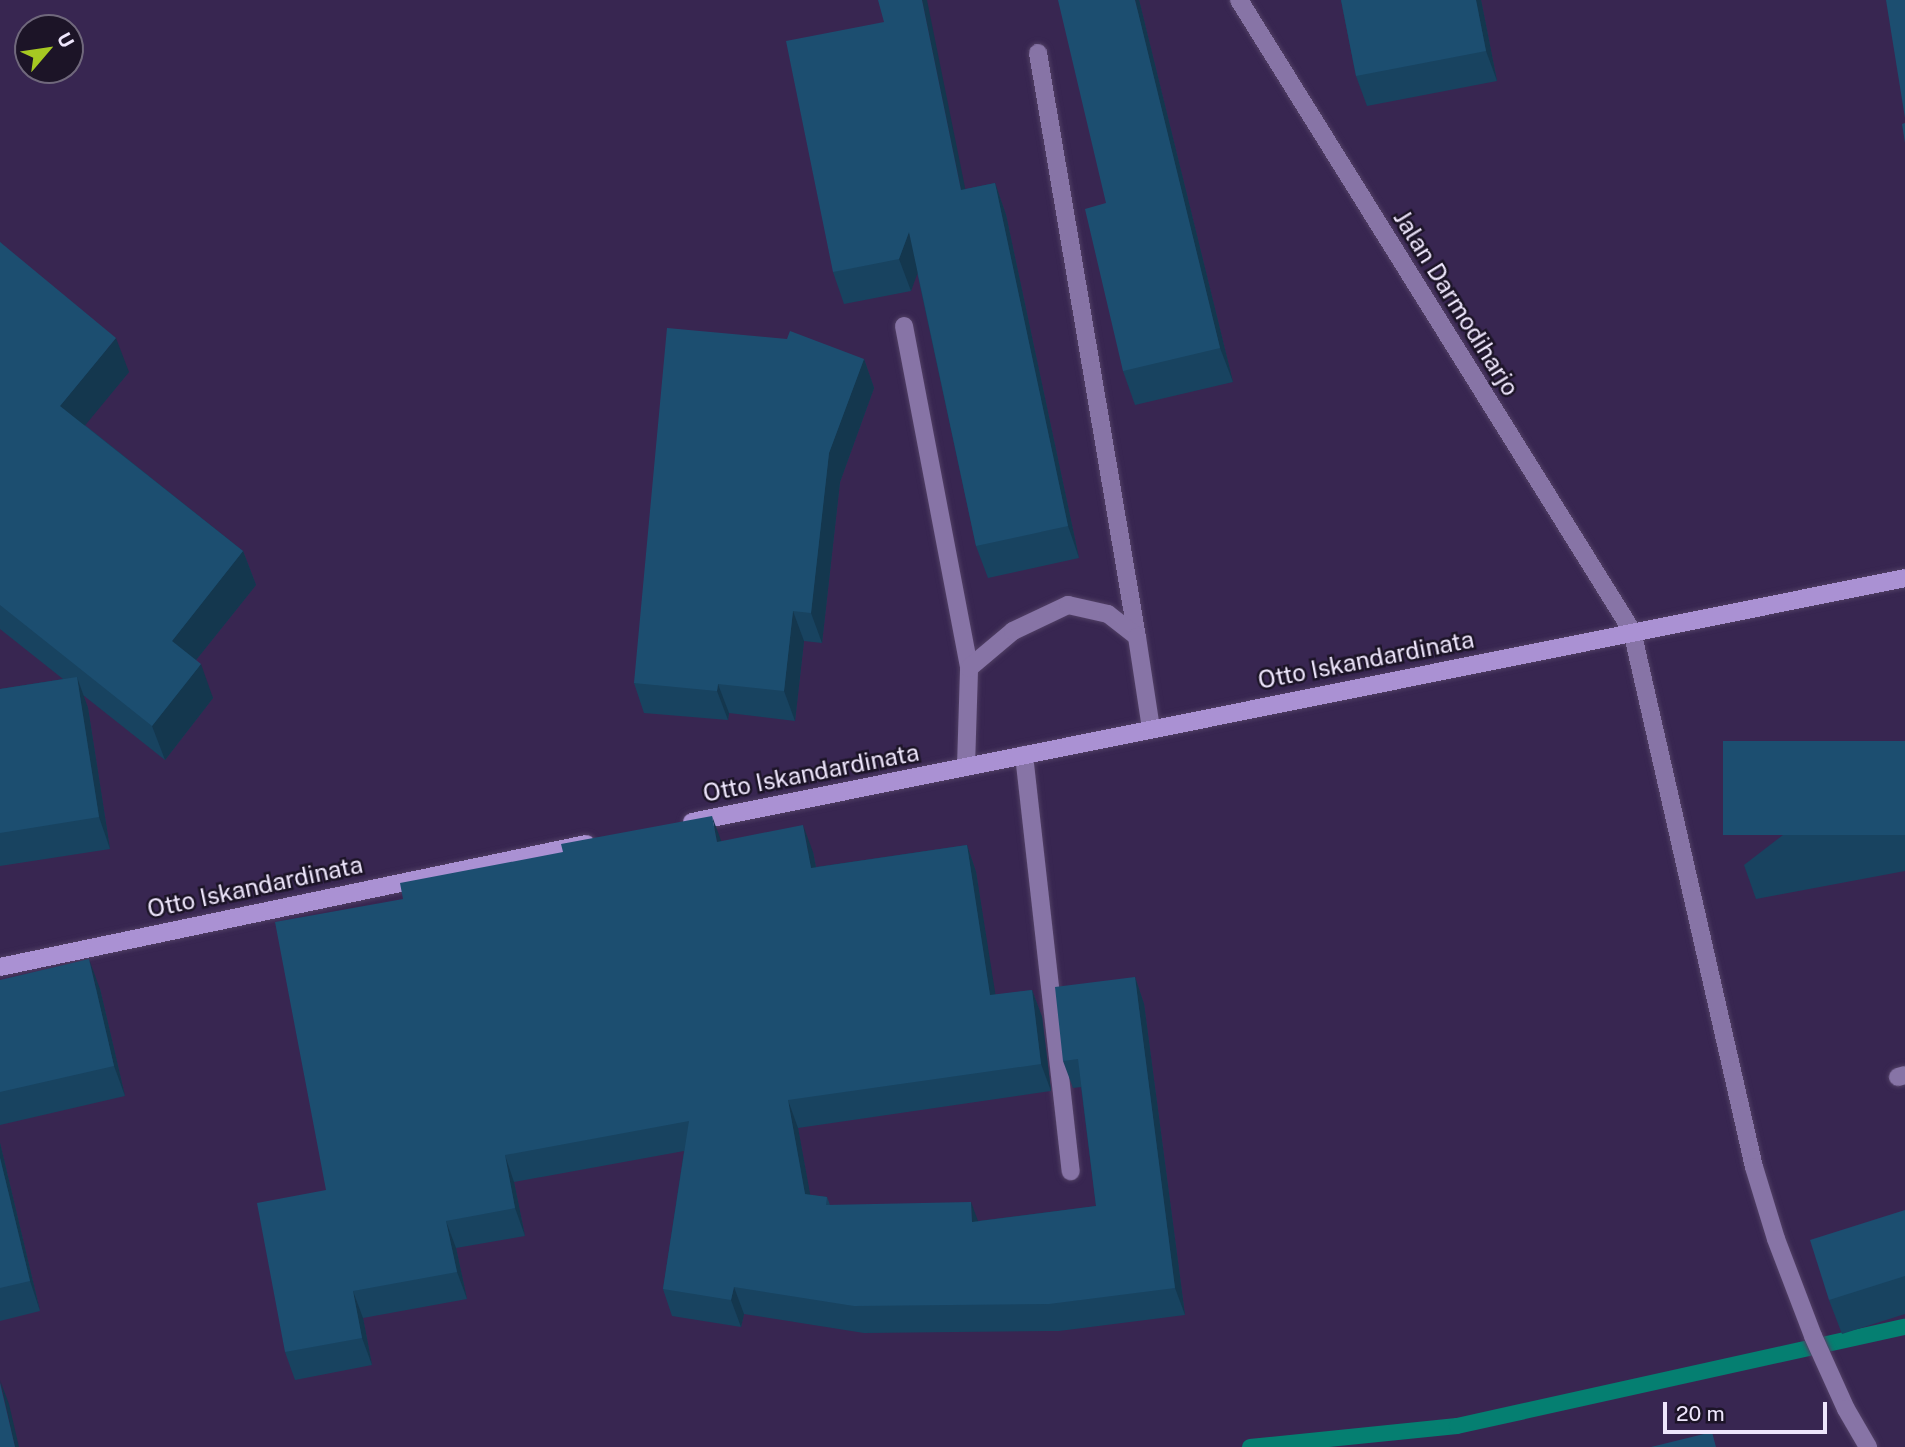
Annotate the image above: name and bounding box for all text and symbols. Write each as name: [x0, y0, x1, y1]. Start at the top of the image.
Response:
north arrow: [14, 14, 84, 84]
text: U: [53, 28, 79, 51]
street label: Jalan Darmodiharjo: [1387, 205, 1525, 401]
street label: Otto Iskandardinata: [1255, 625, 1477, 695]
street label: Otto Iskandardinata: [700, 738, 922, 808]
street label: Otto Iskandardinata: [145, 850, 365, 924]
scale bar: [1667, 1388, 1832, 1432]
text: 20 m: [1676, 1401, 1725, 1426]

